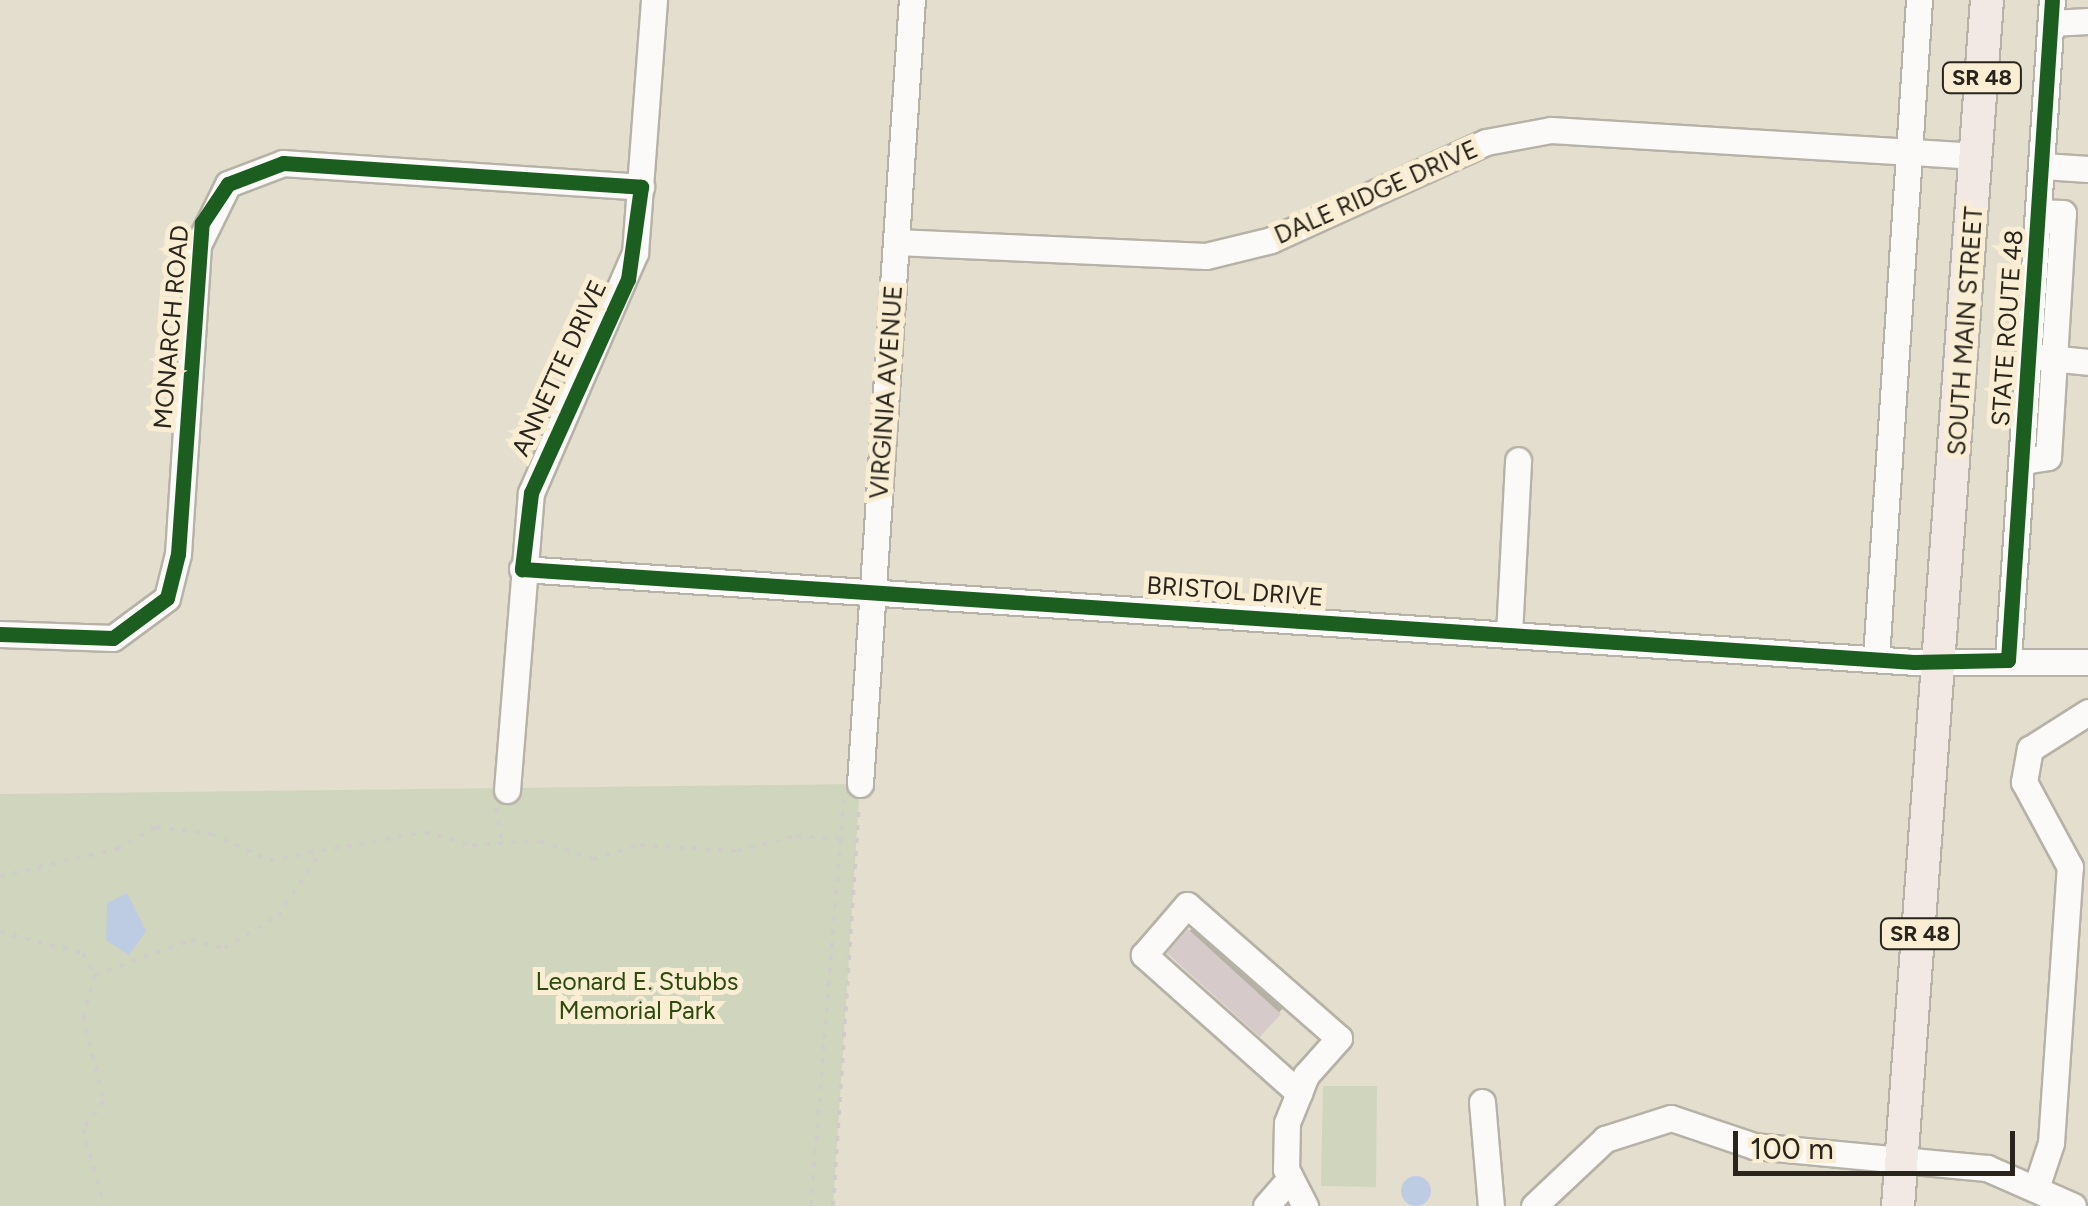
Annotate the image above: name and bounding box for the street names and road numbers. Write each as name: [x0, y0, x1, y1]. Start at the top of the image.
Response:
road number: SR 48: [1940, 61, 2024, 95]
street label: DALE RIDGE DRIVE: [1270, 134, 1482, 250]
street label: SOUTH MAIN STREET: [1941, 205, 1989, 457]
street label: MONARCH ROAD: [147, 224, 195, 430]
street label: STATE ROUTE 48: [1985, 229, 2029, 427]
street label: ANNETTE DRIVE: [505, 275, 613, 461]
street label: VIRGINIA AVENUE: [864, 284, 908, 500]
street label: BRISTOL DRIVE: [1146, 570, 1324, 612]
road number: SR 48: [1878, 917, 1962, 951]

